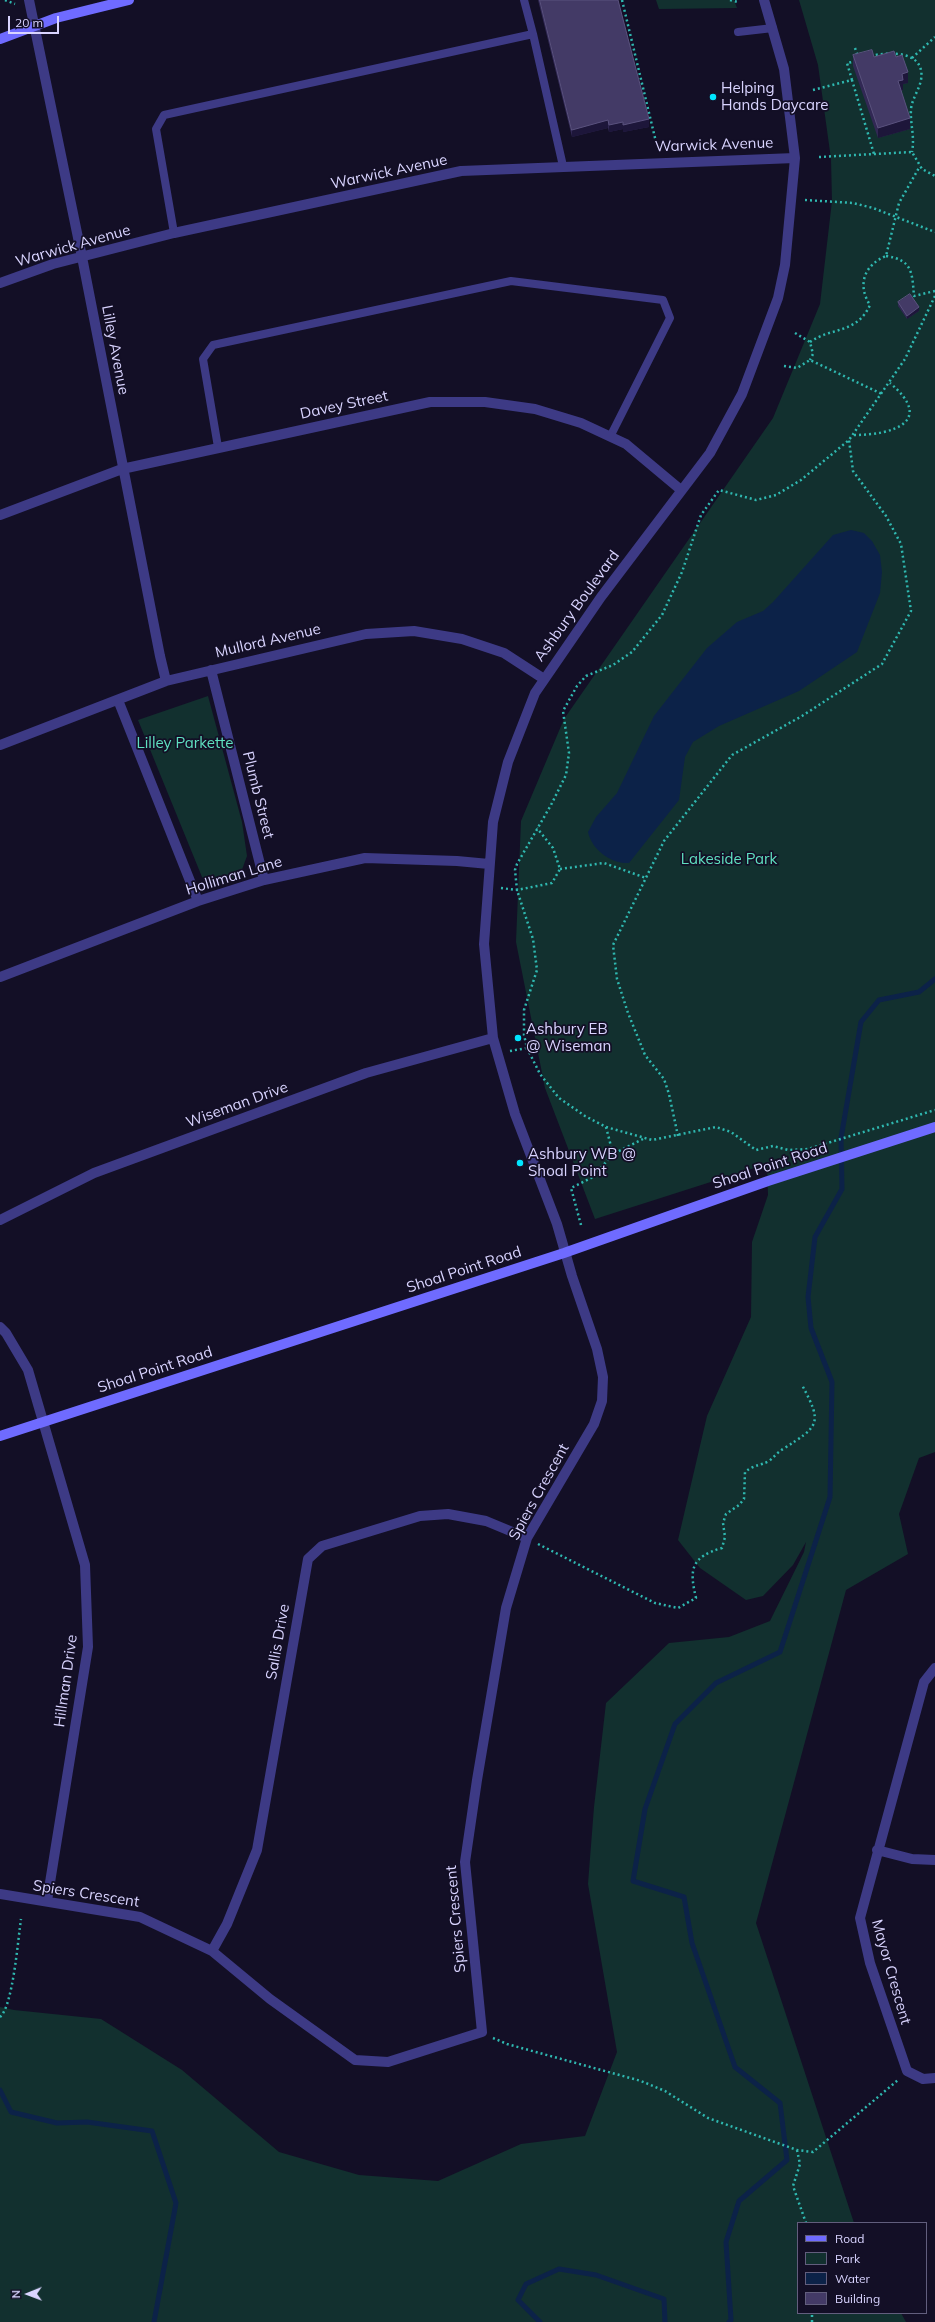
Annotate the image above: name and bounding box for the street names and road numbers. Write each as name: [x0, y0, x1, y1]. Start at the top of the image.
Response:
street label: Warwick Avenue: [654, 134, 774, 156]
street label: Warwick Avenue: [329, 151, 449, 193]
street label: Warwick Avenue: [14, 221, 132, 271]
street label: Lilley Avenue: [97, 304, 133, 396]
street label: Davey Street: [298, 387, 390, 423]
street label: Ashbury Boulevard: [531, 547, 623, 665]
street label: Mullord Avenue: [213, 620, 323, 662]
street label: Plumb Street: [238, 749, 278, 841]
street label: Holliman Lane: [184, 853, 284, 899]
street label: Wiseman Drive: [184, 1078, 290, 1132]
street label: Shoal Point Road: [710, 1139, 830, 1193]
street label: Shoal Point Road: [404, 1243, 524, 1297]
street label: Shoal Point Road: [95, 1343, 215, 1397]
street label: Spiers Crescent: [505, 1441, 573, 1543]
street label: Sallis Drive: [262, 1603, 294, 1681]
street label: Hillman Drive: [51, 1634, 81, 1728]
street label: Spiers Crescent: [442, 1865, 470, 1973]
street label: Spiers Crescent: [32, 1877, 140, 1911]
street label: Mayor Crescent: [867, 1917, 915, 2027]

